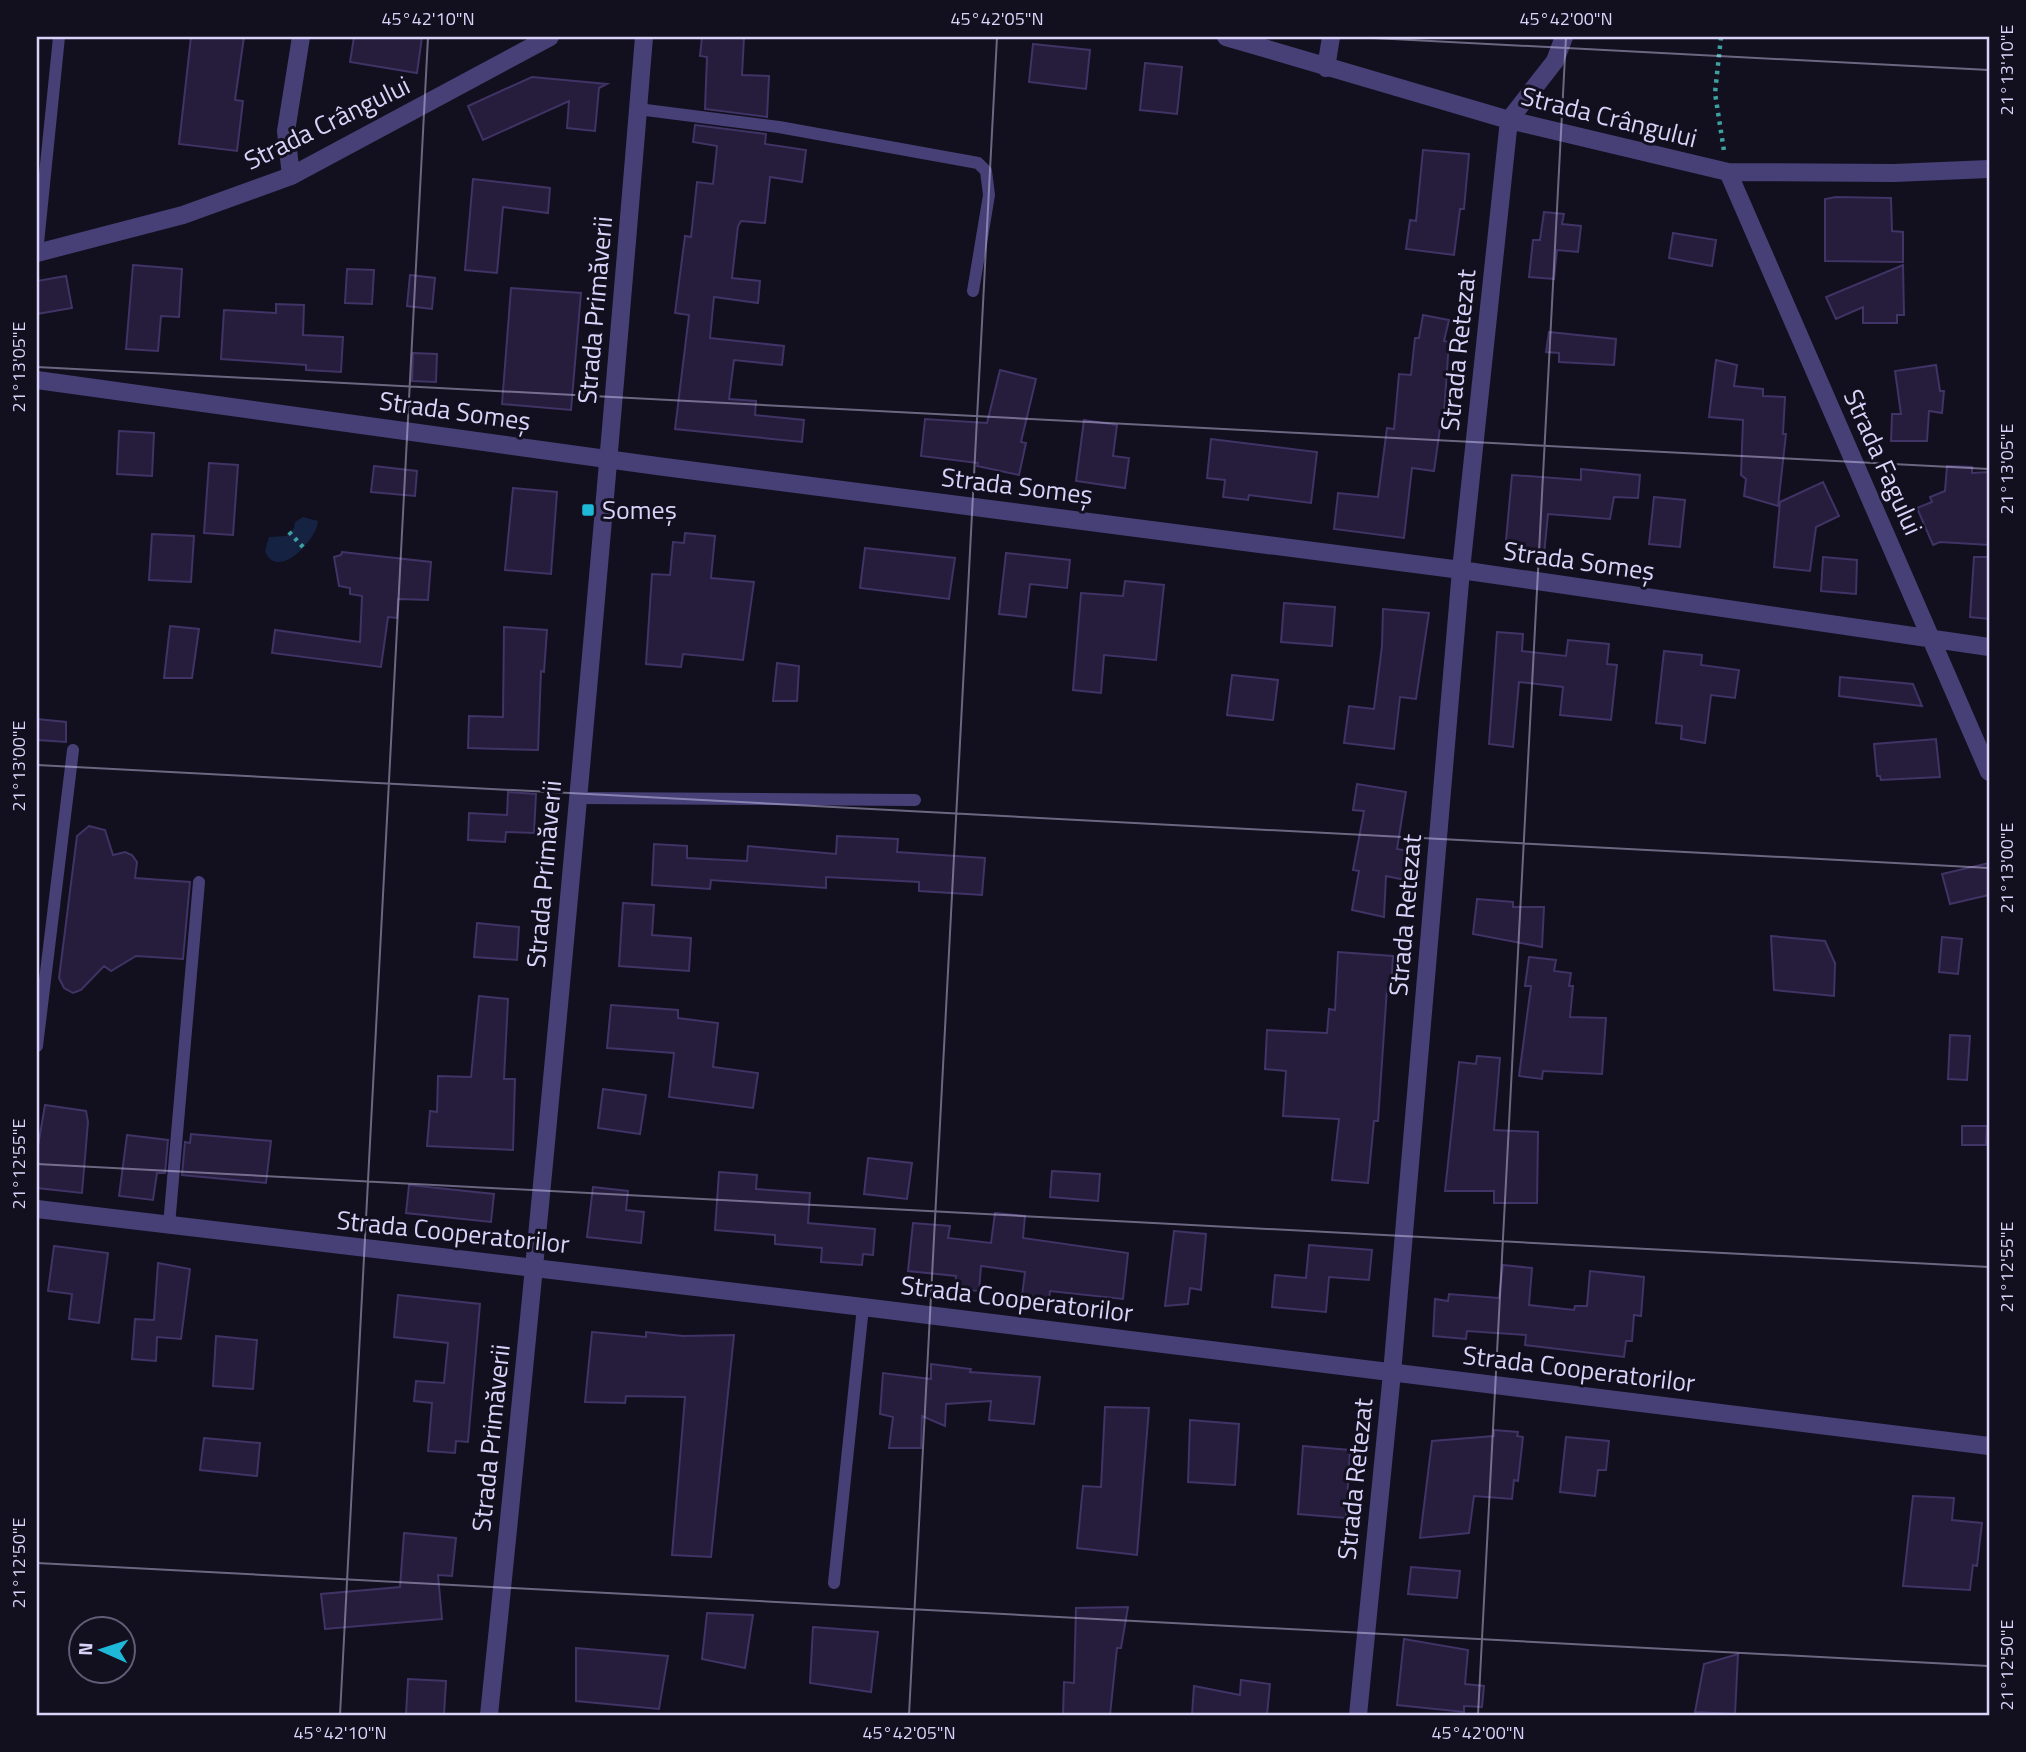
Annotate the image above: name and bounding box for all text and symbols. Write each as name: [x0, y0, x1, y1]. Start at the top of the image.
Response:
text: 45°42'10"N: [381, 5, 475, 32]
text: 45°42'05"N: [950, 5, 1044, 32]
text: 45°42'00"N: [1519, 5, 1613, 32]
text: 21°13'10"E: [1993, 24, 2020, 115]
street label: Strada Crângului: [237, 66, 416, 180]
street label: Strada Crângului: [1517, 76, 1701, 157]
street label: Strada Primăverii: [567, 215, 622, 405]
street label: Strada Retezat: [1430, 267, 1485, 433]
text: 21°13'05"E: [5, 321, 32, 412]
street label: Strada Someș: [377, 381, 533, 440]
street label: Strada Fagului: [1834, 383, 1933, 541]
text: 21°13'05"E: [1993, 423, 2020, 514]
street label: Strada Someș: [939, 457, 1095, 514]
place label: Someș: [602, 490, 677, 529]
marker: Someș: [580, 502, 596, 518]
street label: Strada Someș: [1501, 531, 1657, 590]
text: 21°13'00"E: [5, 720, 32, 811]
street label: Strada Primăverii: [516, 779, 571, 969]
text: 21°13'00"E: [1993, 822, 2020, 913]
street label: Strada Retezat: [1378, 832, 1431, 998]
text: 21°12'55"E: [5, 1118, 32, 1209]
street label: Strada Cooperatorilor: [335, 1200, 571, 1263]
text: 21°12'55"E: [1993, 1221, 2020, 1312]
street label: Strada Cooperatorilor: [899, 1265, 1136, 1332]
street label: Strada Cooperatorilor: [1461, 1335, 1698, 1402]
street label: Strada Primăverii: [461, 1342, 520, 1534]
street label: Strada Retezat: [1327, 1396, 1382, 1562]
text: 21°12'50"E: [5, 1517, 32, 1608]
north arrow: [66, 1616, 136, 1686]
text: 21°12'50"E: [1993, 1619, 2020, 1710]
text: N: [70, 1642, 99, 1656]
text: 45°42'10"N: [293, 1719, 387, 1746]
text: 45°42'05"N: [862, 1719, 956, 1746]
text: 45°42'00"N: [1431, 1719, 1525, 1746]

